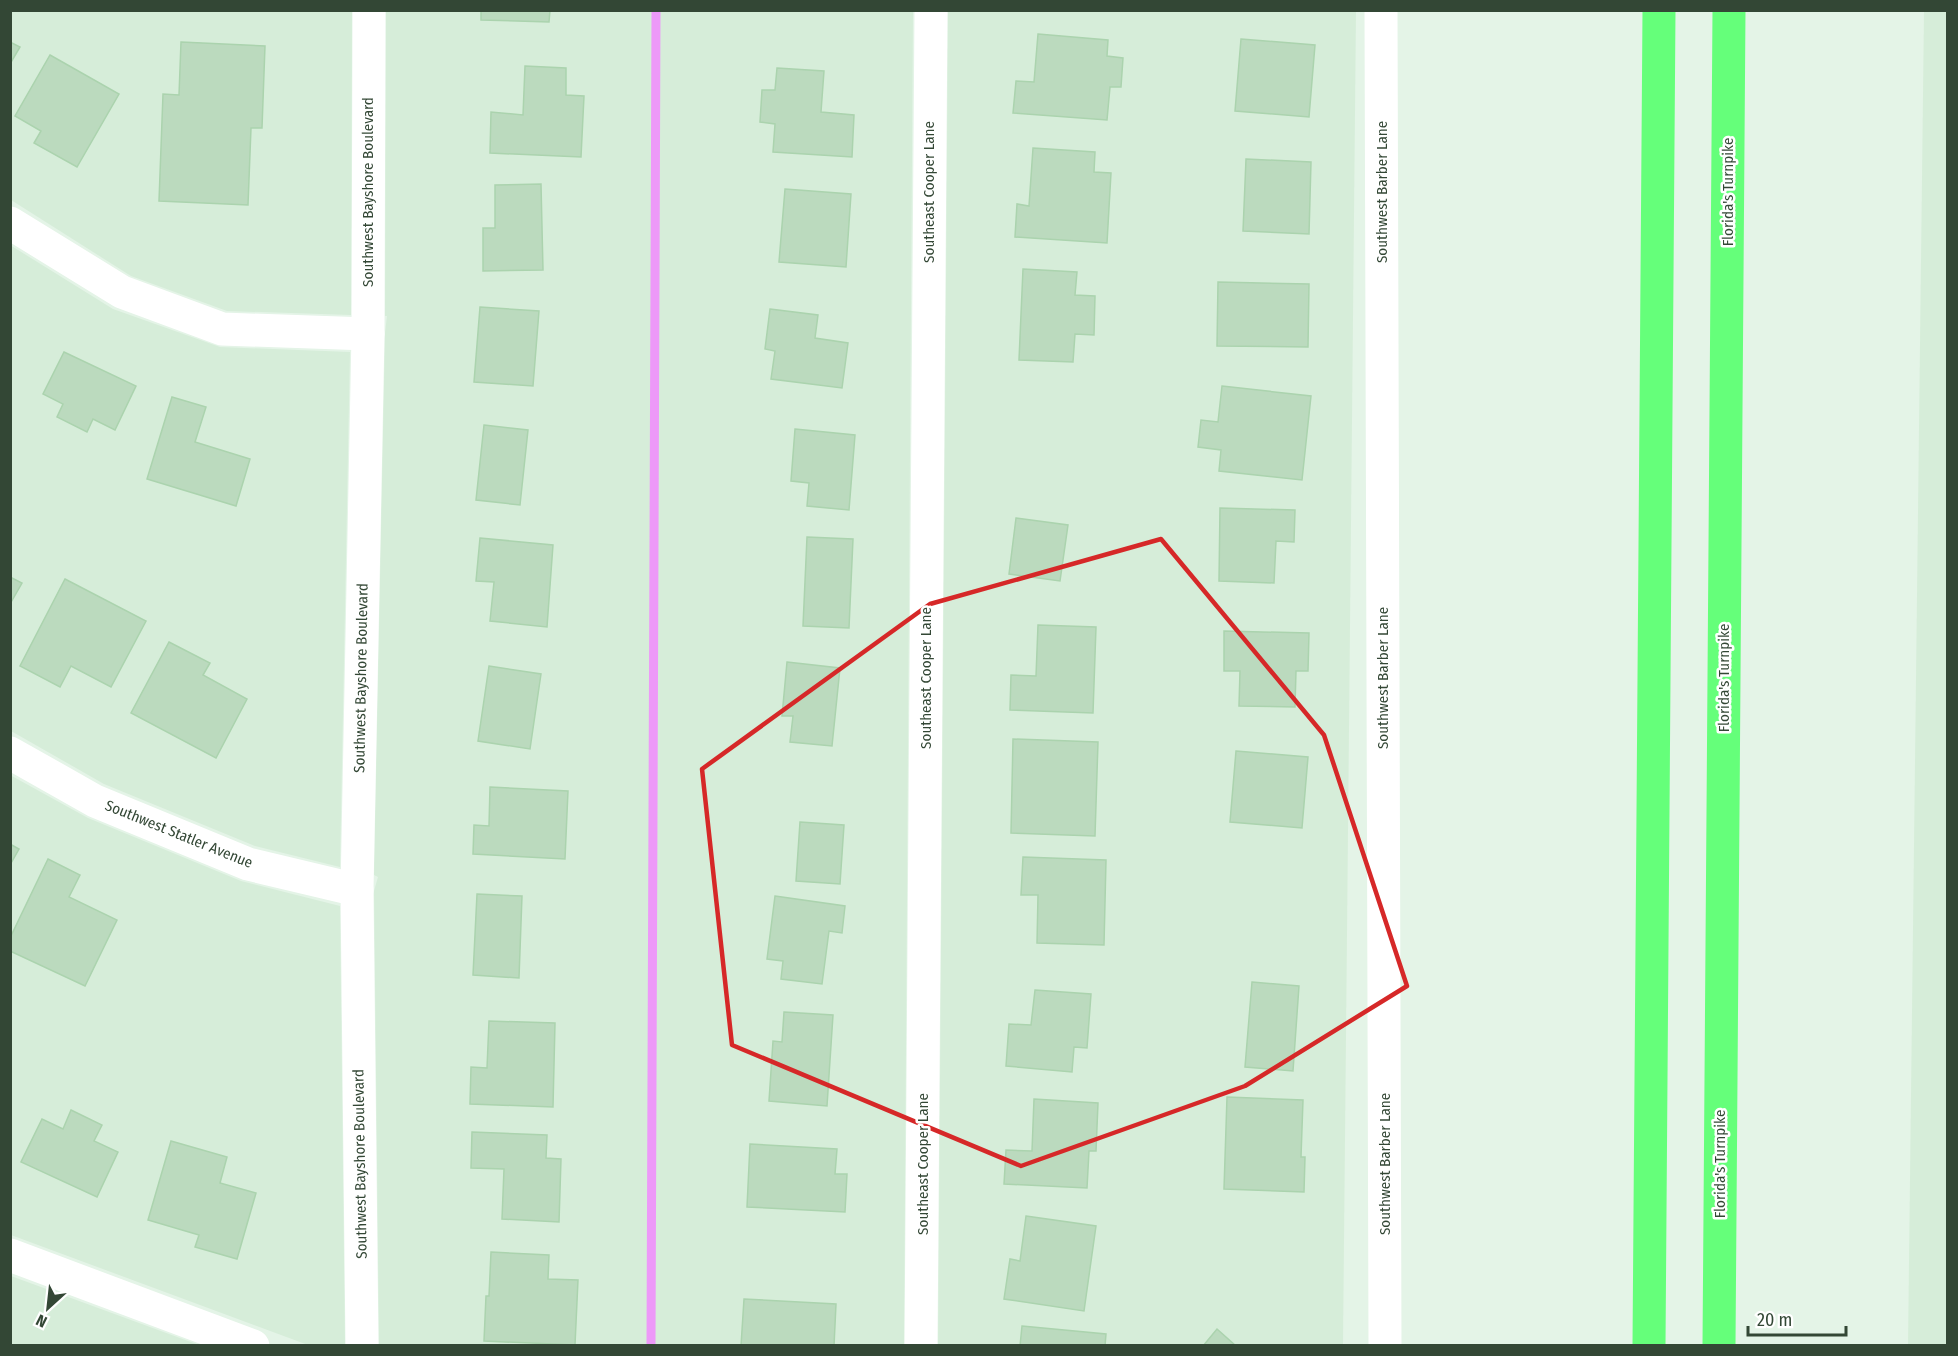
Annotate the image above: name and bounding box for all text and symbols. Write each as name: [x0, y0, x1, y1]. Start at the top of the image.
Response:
street label: Southwest Bayshore Boulevard: [359, 97, 377, 287]
street label: Southeast Cooper Lane: [920, 121, 938, 263]
street label: Southwest Barber Lane: [1373, 121, 1391, 263]
street label: Florida's Turnpike: [1719, 138, 1737, 246]
street label: Southwest Bayshore Boulevard: [350, 583, 372, 773]
street label: Southeast Cooper Lane: [917, 607, 935, 749]
street label: Southwest Barber Lane: [1374, 607, 1392, 749]
street label: Florida's Turnpike: [1715, 624, 1733, 732]
street label: Southwest Statler Avenue: [103, 796, 255, 872]
street label: Southwest Bayshore Boulevard: [349, 1069, 371, 1259]
street label: Southeast Cooper Lane: [914, 1093, 932, 1235]
street label: Southwest Barber Lane: [1376, 1093, 1394, 1235]
street label: Florida's Turnpike: [1711, 1110, 1729, 1218]
north arrow: [18, 1278, 78, 1338]
scale bar: [1748, 1299, 1846, 1337]
text: 20 m: [1757, 1309, 1792, 1331]
text: N: [33, 1310, 50, 1332]

